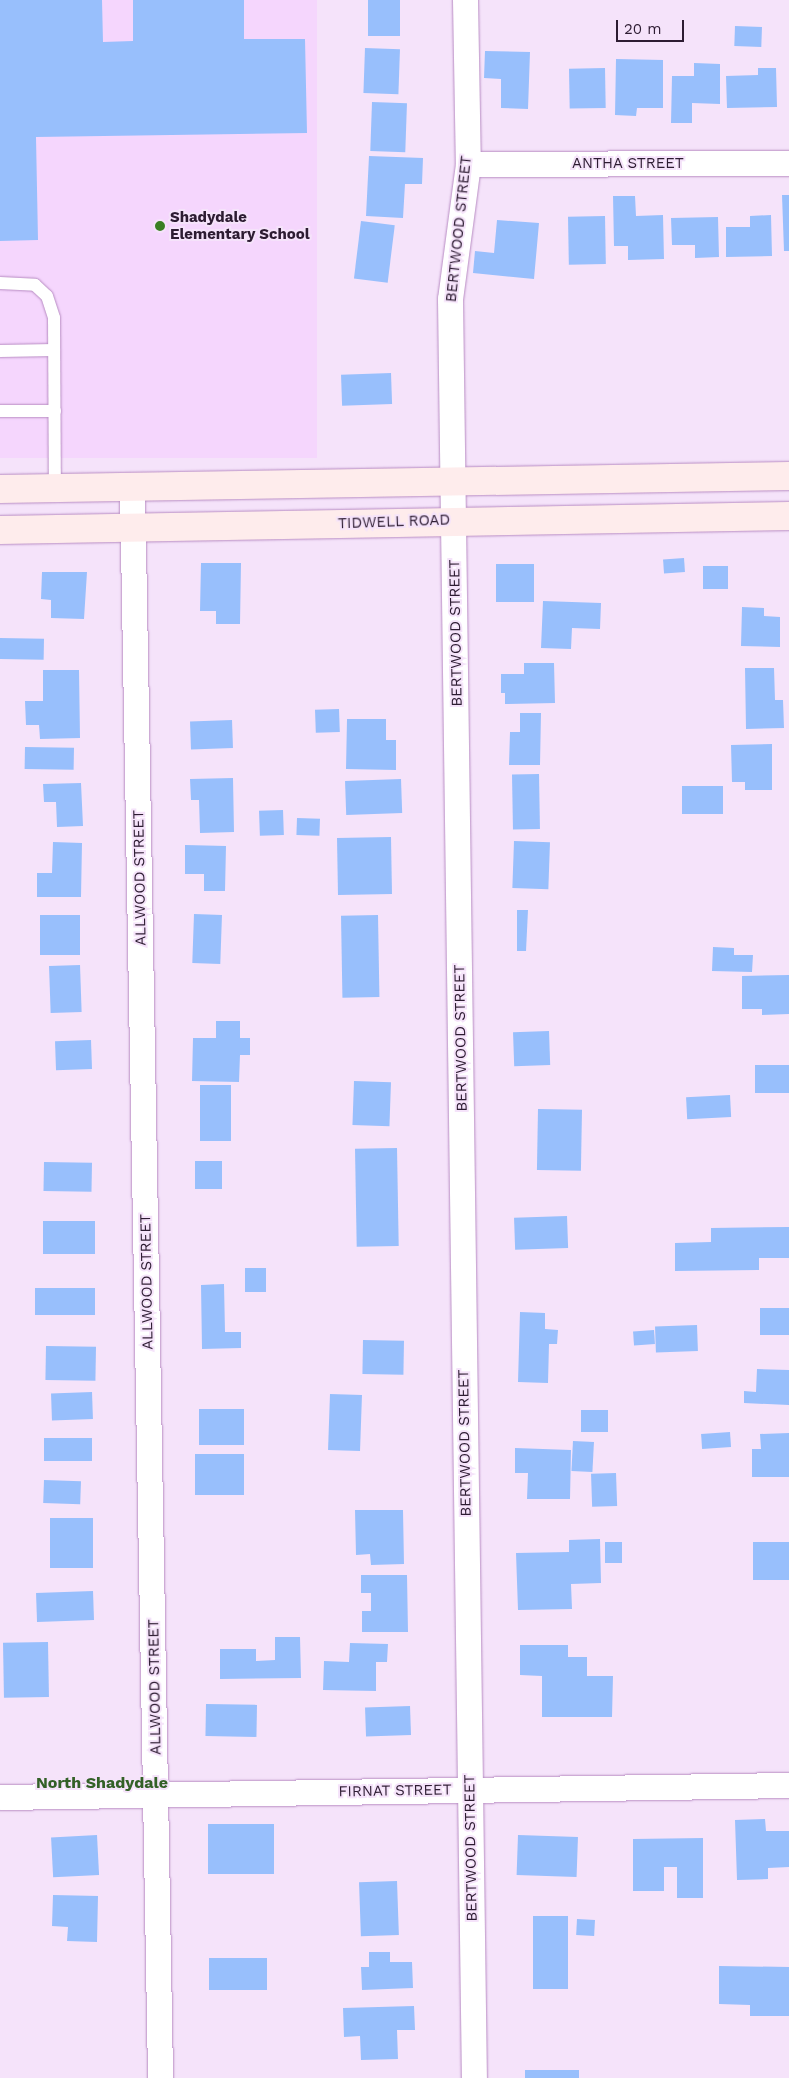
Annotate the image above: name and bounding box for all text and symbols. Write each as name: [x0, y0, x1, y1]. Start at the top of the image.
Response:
scale bar: [619, 10, 686, 42]
text: 20 m: [624, 20, 662, 38]
street label: BERTWOOD STREET: [442, 155, 476, 303]
street label: ANTHA STREET: [572, 155, 684, 173]
place label: Shadydale Elementary School: [170, 208, 310, 243]
marker: Shadydale Elementary School: [154, 220, 166, 232]
street label: TIDWELL ROAD: [337, 511, 451, 533]
street label: BERTWOOD STREET: [446, 559, 466, 707]
street label: ALLWOOD STREET: [130, 810, 150, 946]
street label: BERTWOOD STREET: [451, 964, 471, 1112]
street label: ALLWOOD STREET: [137, 1214, 157, 1350]
street label: BERTWOOD STREET: [455, 1369, 475, 1517]
street label: ALLWOOD STREET: [145, 1619, 165, 1755]
district label: North Shadydale: [36, 1773, 168, 1793]
street label: BERTWOOD STREET: [461, 1774, 481, 1922]
street label: FIRNAT STREET: [338, 1781, 452, 1801]

